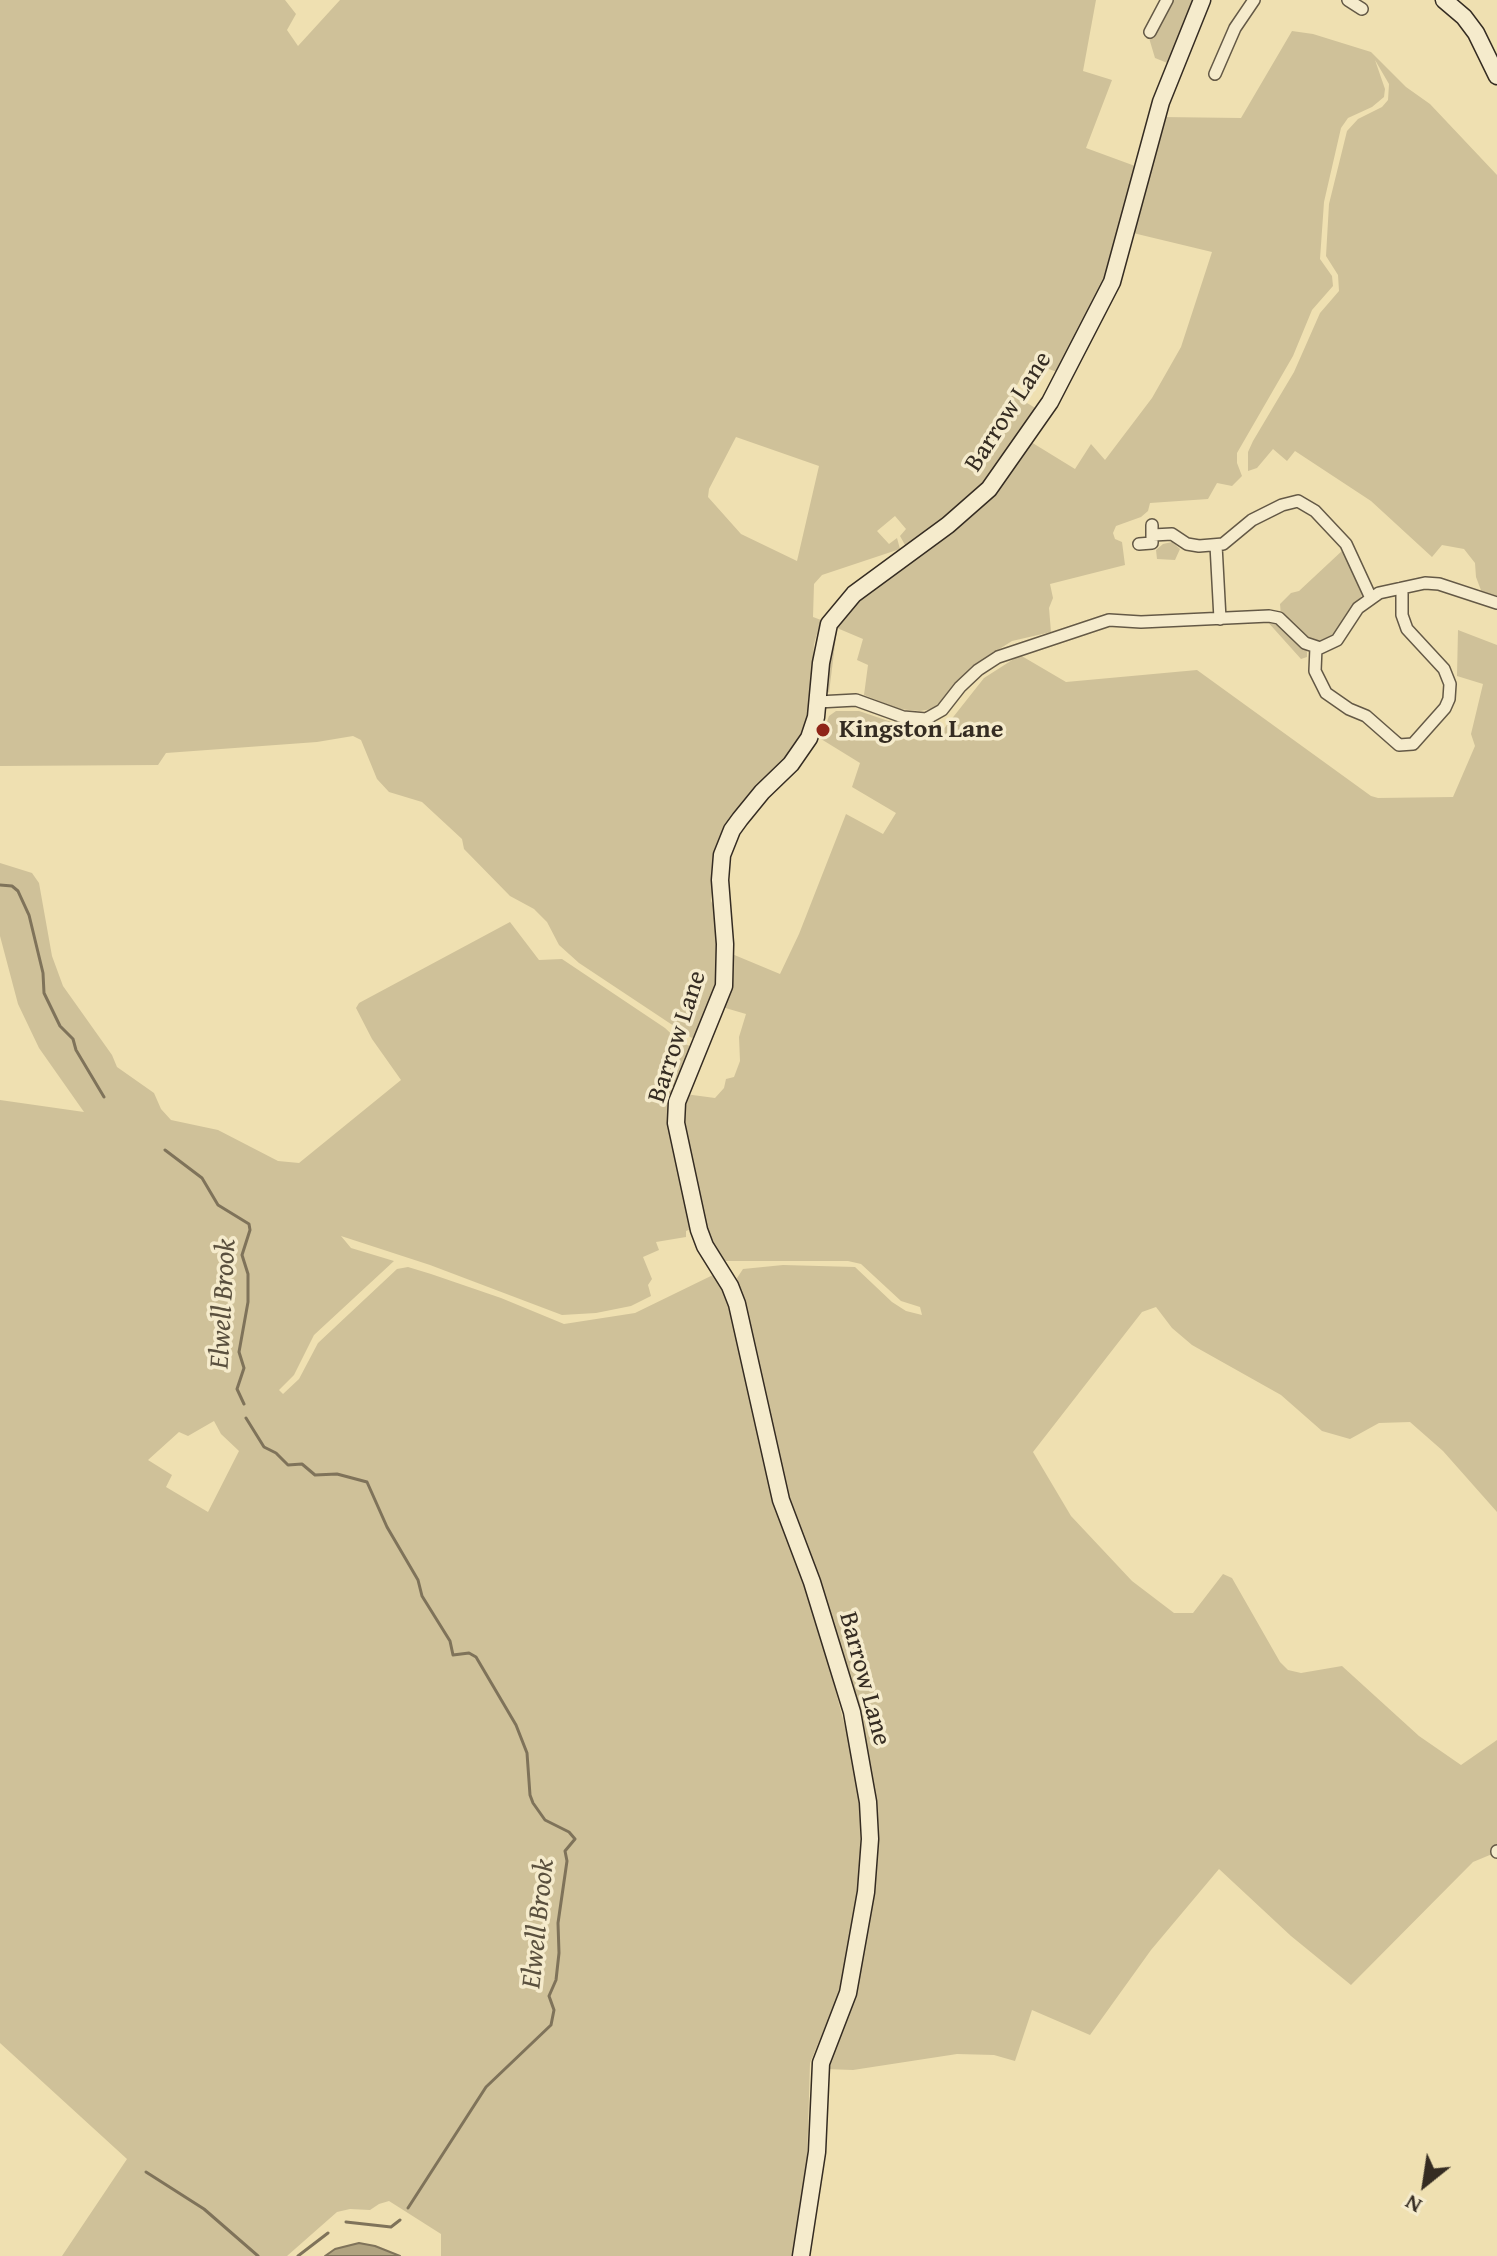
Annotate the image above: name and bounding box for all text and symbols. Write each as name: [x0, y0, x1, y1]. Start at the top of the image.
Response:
street label: Barrow Lane: [959, 346, 1059, 478]
place label: Kingston Lane: [839, 714, 1003, 746]
marker: Kingston Lane: [814, 721, 832, 739]
street label: Barrow Lane: [642, 967, 714, 1107]
water label: Elwell Brook: [204, 1238, 244, 1370]
street label: Barrow Lane: [831, 1609, 897, 1749]
water label: Elwell Brook: [515, 1858, 563, 1990]
north arrow: [1385, 2144, 1465, 2224]
text: N: [1399, 2187, 1427, 2222]

